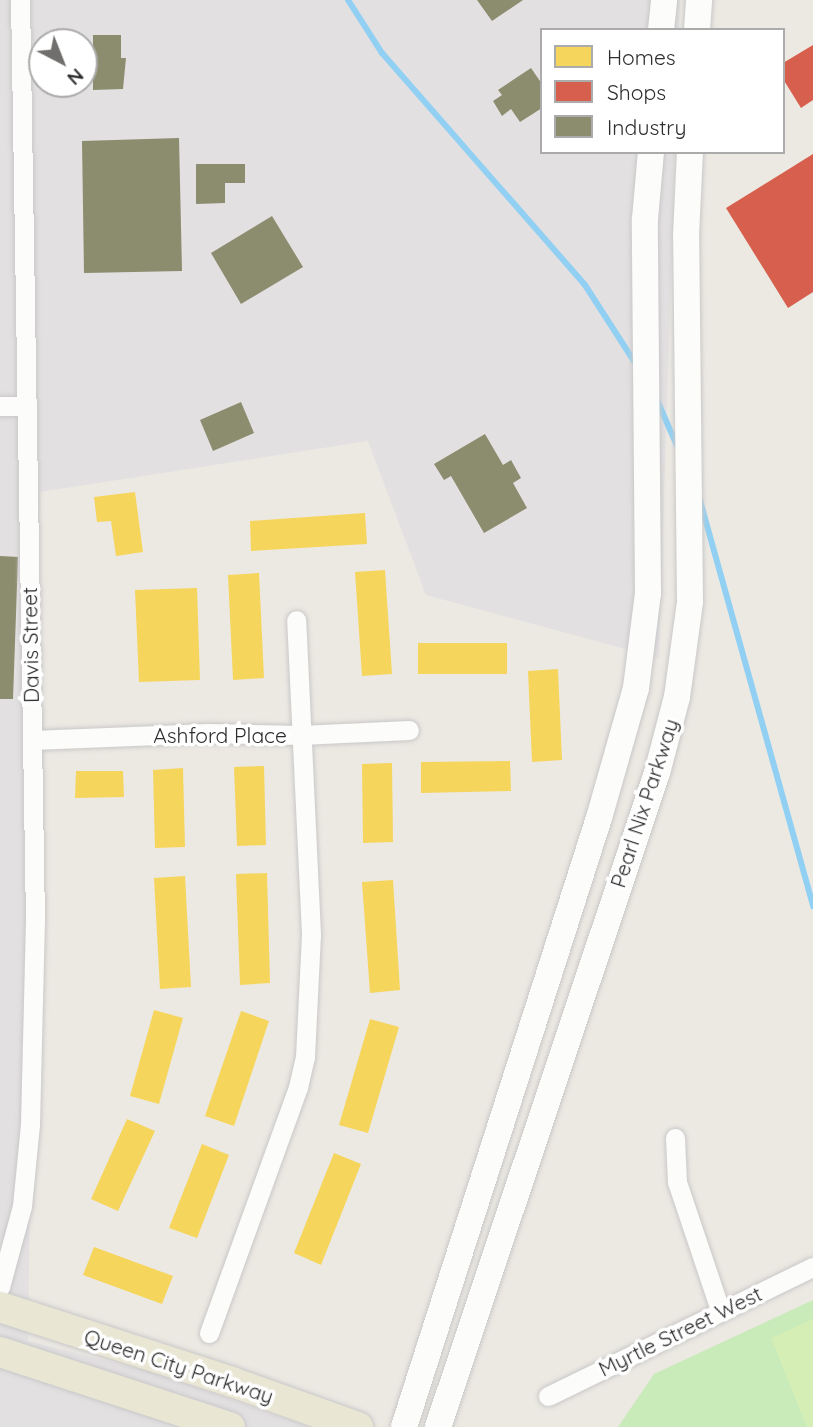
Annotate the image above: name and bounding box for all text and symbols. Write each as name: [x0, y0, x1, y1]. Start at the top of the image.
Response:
north arrow: [28, 28, 98, 98]
legend: [540, 28, 785, 154]
text: Homes: [607, 44, 676, 70]
text: N: [62, 64, 89, 91]
text: Shops: [607, 79, 666, 105]
text: Industry: [607, 114, 686, 140]
street label: Davis Street: [16, 587, 44, 703]
street label: Pearl Nix Parkway: [605, 715, 683, 891]
street label: Ashford Place: [153, 722, 287, 748]
street label: Myrtle Street West: [594, 1281, 766, 1381]
street label: Queen City Parkway: [81, 1323, 277, 1409]

